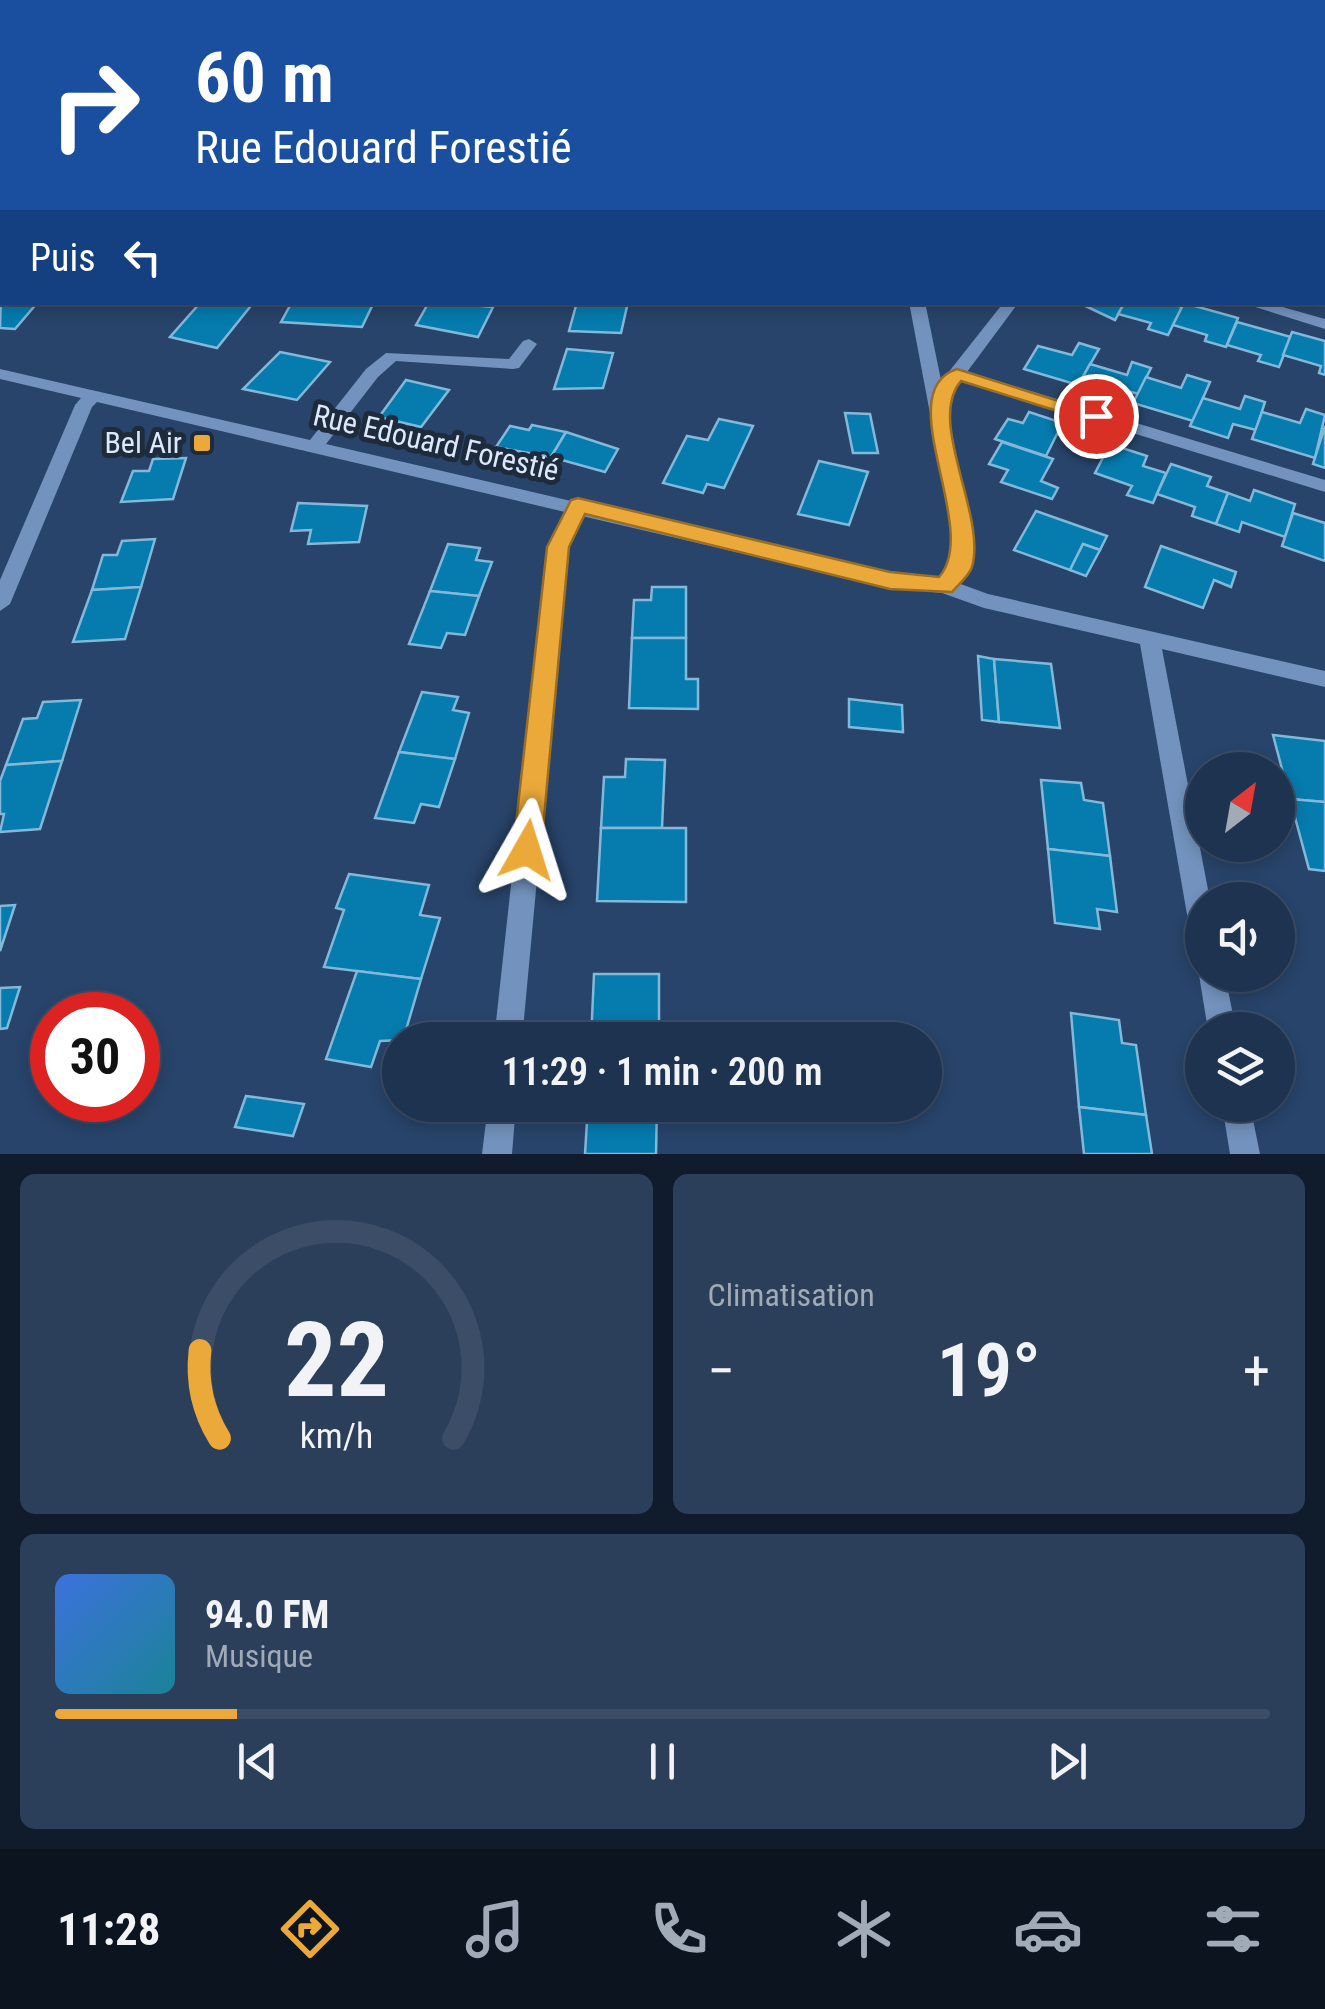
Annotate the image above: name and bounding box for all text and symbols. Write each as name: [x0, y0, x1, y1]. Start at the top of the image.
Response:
text: 60 m: [195, 37, 334, 119]
icon: right: [30, 40, 160, 170]
text: Rue Edouard Forestié: [195, 121, 572, 174]
icon: left: [115, 230, 170, 285]
text: Puis: [30, 236, 95, 280]
pin: [1054, 374, 1139, 459]
icon: arrive: [1069, 389, 1124, 444]
street label: Rue Edouard Forestié: [310, 397, 562, 488]
place label: Bel Air: [104, 425, 182, 460]
marker: Bel Air: [191, 432, 213, 454]
north arrow: [1185, 752, 1295, 862]
map controls: [1185, 752, 1295, 1122]
position arrow: [475, 798, 579, 902]
button: sound: [1185, 882, 1295, 992]
speed limit sign: 30: [30, 992, 160, 1122]
button: layers: [1185, 1012, 1295, 1122]
text: 11:29 · 1 min · 200 m: [502, 1050, 822, 1094]
text: Climatisation: [708, 1276, 875, 1314]
text: 22: [284, 1300, 389, 1421]
text: 19°: [937, 1326, 1041, 1414]
text: −: [708, 1339, 735, 1403]
text: +: [1243, 1339, 1270, 1403]
text: km/h: [299, 1415, 373, 1457]
text: 94.0 FM: [205, 1593, 329, 1637]
text: Musique: [205, 1637, 313, 1675]
icon: previous: [230, 1734, 285, 1789]
icon: pause: [635, 1734, 690, 1789]
icon: next: [1040, 1734, 1095, 1789]
icon: directions: [275, 1894, 345, 1964]
icon: music: [460, 1894, 530, 1964]
icon: phone: [644, 1894, 714, 1964]
icon: climate: [829, 1894, 899, 1964]
icon: car: [1013, 1894, 1083, 1964]
icon: filters: [1198, 1894, 1268, 1964]
text: 11:28: [57, 1903, 161, 1956]

